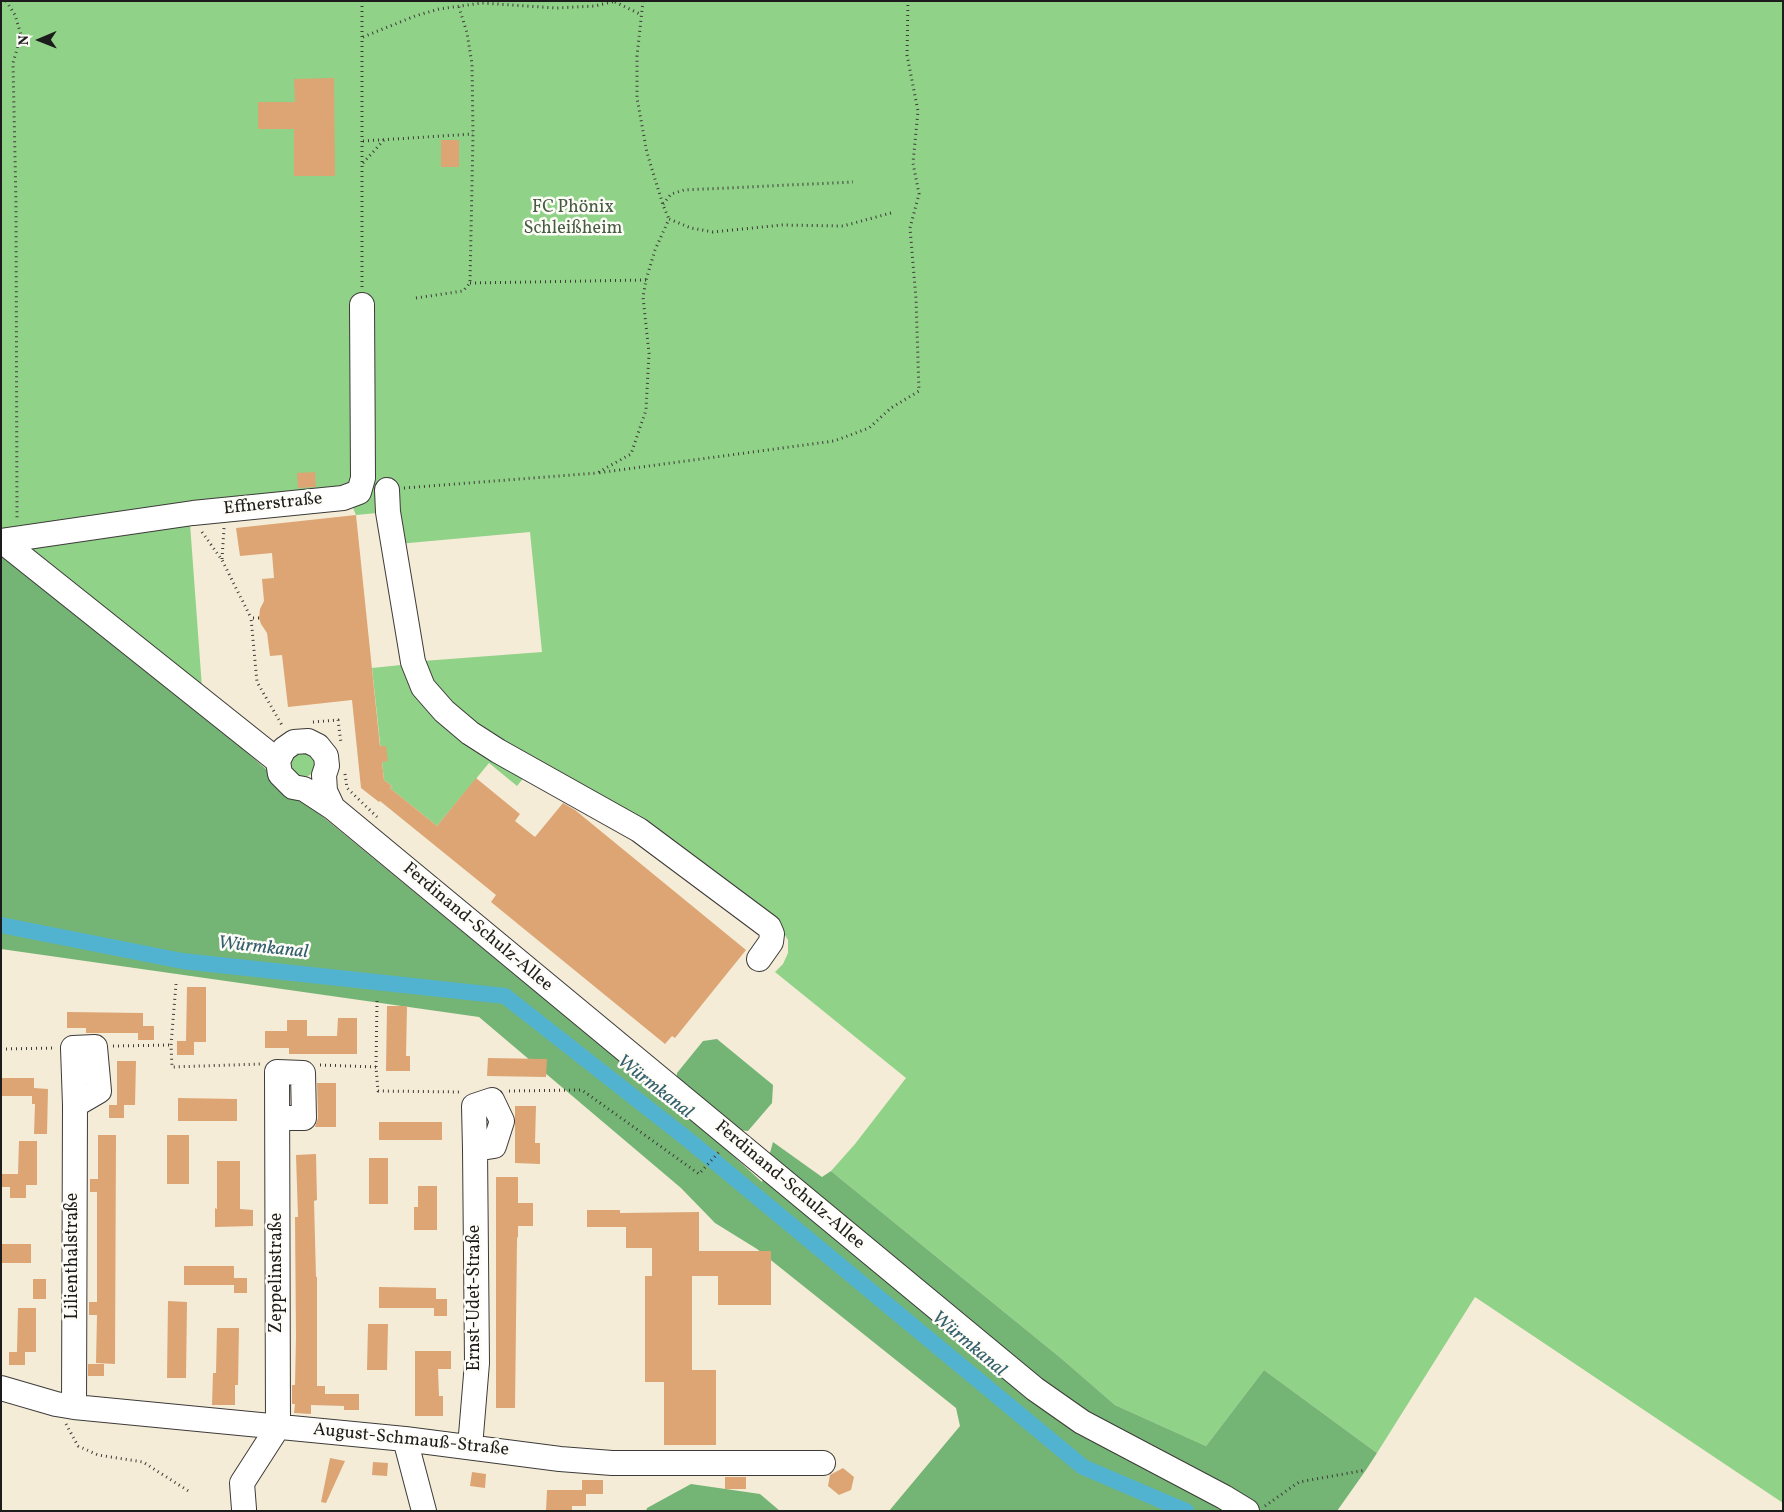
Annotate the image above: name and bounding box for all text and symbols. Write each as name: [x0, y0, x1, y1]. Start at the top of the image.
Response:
north arrow: [15, 15, 65, 65]
text: N: [15, 35, 34, 46]
park label: FC Phönix Schleißheim: [524, 198, 622, 240]
street label: Effnerstraße: [222, 489, 324, 521]
street label: Ferdinand-Schulz-Allee: [398, 859, 556, 997]
water label: Würmkanal: [217, 933, 309, 965]
water label: Würmkanal: [611, 1051, 697, 1125]
street label: Ferdinand-Schulz-Allee: [710, 1117, 868, 1255]
street label: Lilienthalstraße: [63, 1193, 85, 1319]
street label: Zeppelinstraße: [267, 1213, 289, 1333]
street label: Ernst-Udet-Straße: [465, 1225, 487, 1371]
water label: Würmkanal: [926, 1307, 1010, 1383]
street label: August-Schmauß-Straße: [312, 1420, 510, 1462]

